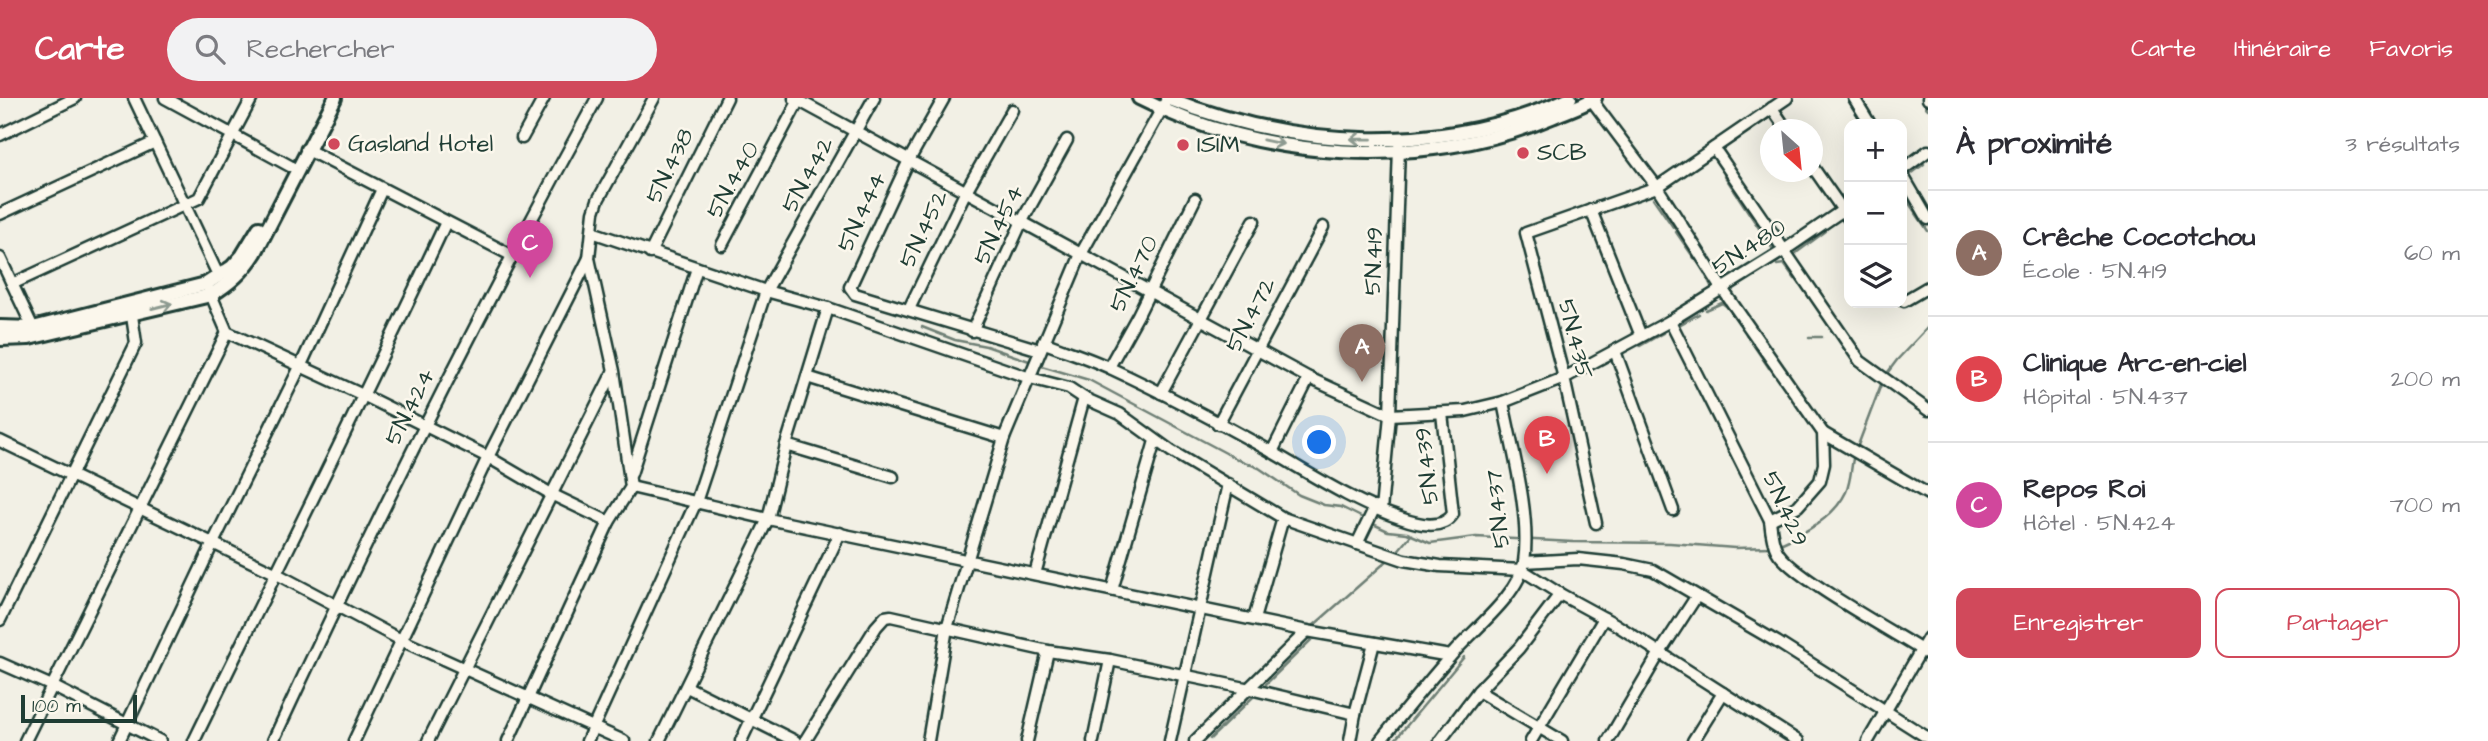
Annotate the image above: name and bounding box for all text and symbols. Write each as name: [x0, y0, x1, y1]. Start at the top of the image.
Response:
search box: [167, 18, 657, 81]
text: Carte: [35, 26, 125, 72]
icon: search: [191, 30, 229, 68]
text: Rechercher: [247, 31, 395, 67]
text: Carte: [2131, 32, 2196, 66]
text: Itinéraire: [2234, 32, 2331, 66]
text: Favoris: [2369, 32, 2453, 66]
north arrow: [1760, 119, 1823, 182]
map controls: [1844, 119, 1907, 308]
button: +: [1844, 119, 1907, 182]
street label: 5N.438: [637, 123, 703, 209]
text: À proximité: [1956, 123, 2112, 165]
place label: Gasland Hotel: [348, 127, 493, 161]
place label: ISIM: [1197, 128, 1240, 162]
text: 3 résultats: [2345, 128, 2460, 160]
street label: 5N.442: [773, 131, 843, 219]
one-way arrow: [1350, 133, 1373, 146]
street label: 5N.440: [698, 135, 768, 225]
marker: Gasland Hotel: [326, 136, 342, 152]
one-way arrow: [1261, 136, 1284, 150]
place label: SCB: [1537, 136, 1586, 170]
marker: ISIM: [1175, 137, 1191, 153]
marker: SCB: [1515, 145, 1531, 161]
street label: 5N.444: [829, 167, 895, 257]
street label: 5N.454: [965, 179, 1033, 271]
button: −: [1844, 182, 1907, 245]
street label: 5N.452: [891, 184, 957, 274]
street label: 5N.480: [1705, 210, 1793, 284]
text: Crêche Cocotchou: [2023, 219, 2255, 255]
pin: C: [507, 220, 553, 278]
street label: 5N.419: [1356, 226, 1392, 296]
street label: 5N.470: [1101, 230, 1167, 318]
text: A: [1972, 237, 1986, 269]
text: 60 m: [2404, 237, 2460, 269]
button: layers: [1844, 245, 1907, 308]
text: École · 5N.419: [2023, 255, 2167, 287]
street label: 5N.472: [1217, 271, 1285, 358]
street label: 5N.435: [1549, 296, 1601, 382]
one-way arrow: [150, 299, 173, 312]
pin: A: [1339, 324, 1385, 382]
text: Clinique Arc-en-ciel: [2023, 345, 2247, 381]
street label: 5N.424: [376, 363, 444, 451]
text: B: [1971, 363, 1987, 395]
text: 200 m: [2391, 363, 2460, 395]
text: Hôpital · 5N.437: [2023, 381, 2188, 413]
pin: B: [1524, 416, 1570, 474]
your location: [1302, 425, 1336, 459]
street label: 5N.439: [1406, 426, 1448, 506]
street label: 5N.429: [1753, 466, 1817, 552]
street label: 5N.437: [1477, 468, 1519, 550]
text: Repos Roi: [2023, 471, 2145, 507]
text: C: [1971, 489, 1987, 521]
text: 700 m: [2390, 489, 2460, 521]
text: Hôtel · 5N.424: [2023, 507, 2175, 539]
button: Enregistrer: [1956, 588, 2201, 658]
button: Partager: [2215, 588, 2460, 658]
scale bar: [21, 692, 136, 724]
text: 100 m: [32, 693, 81, 720]

